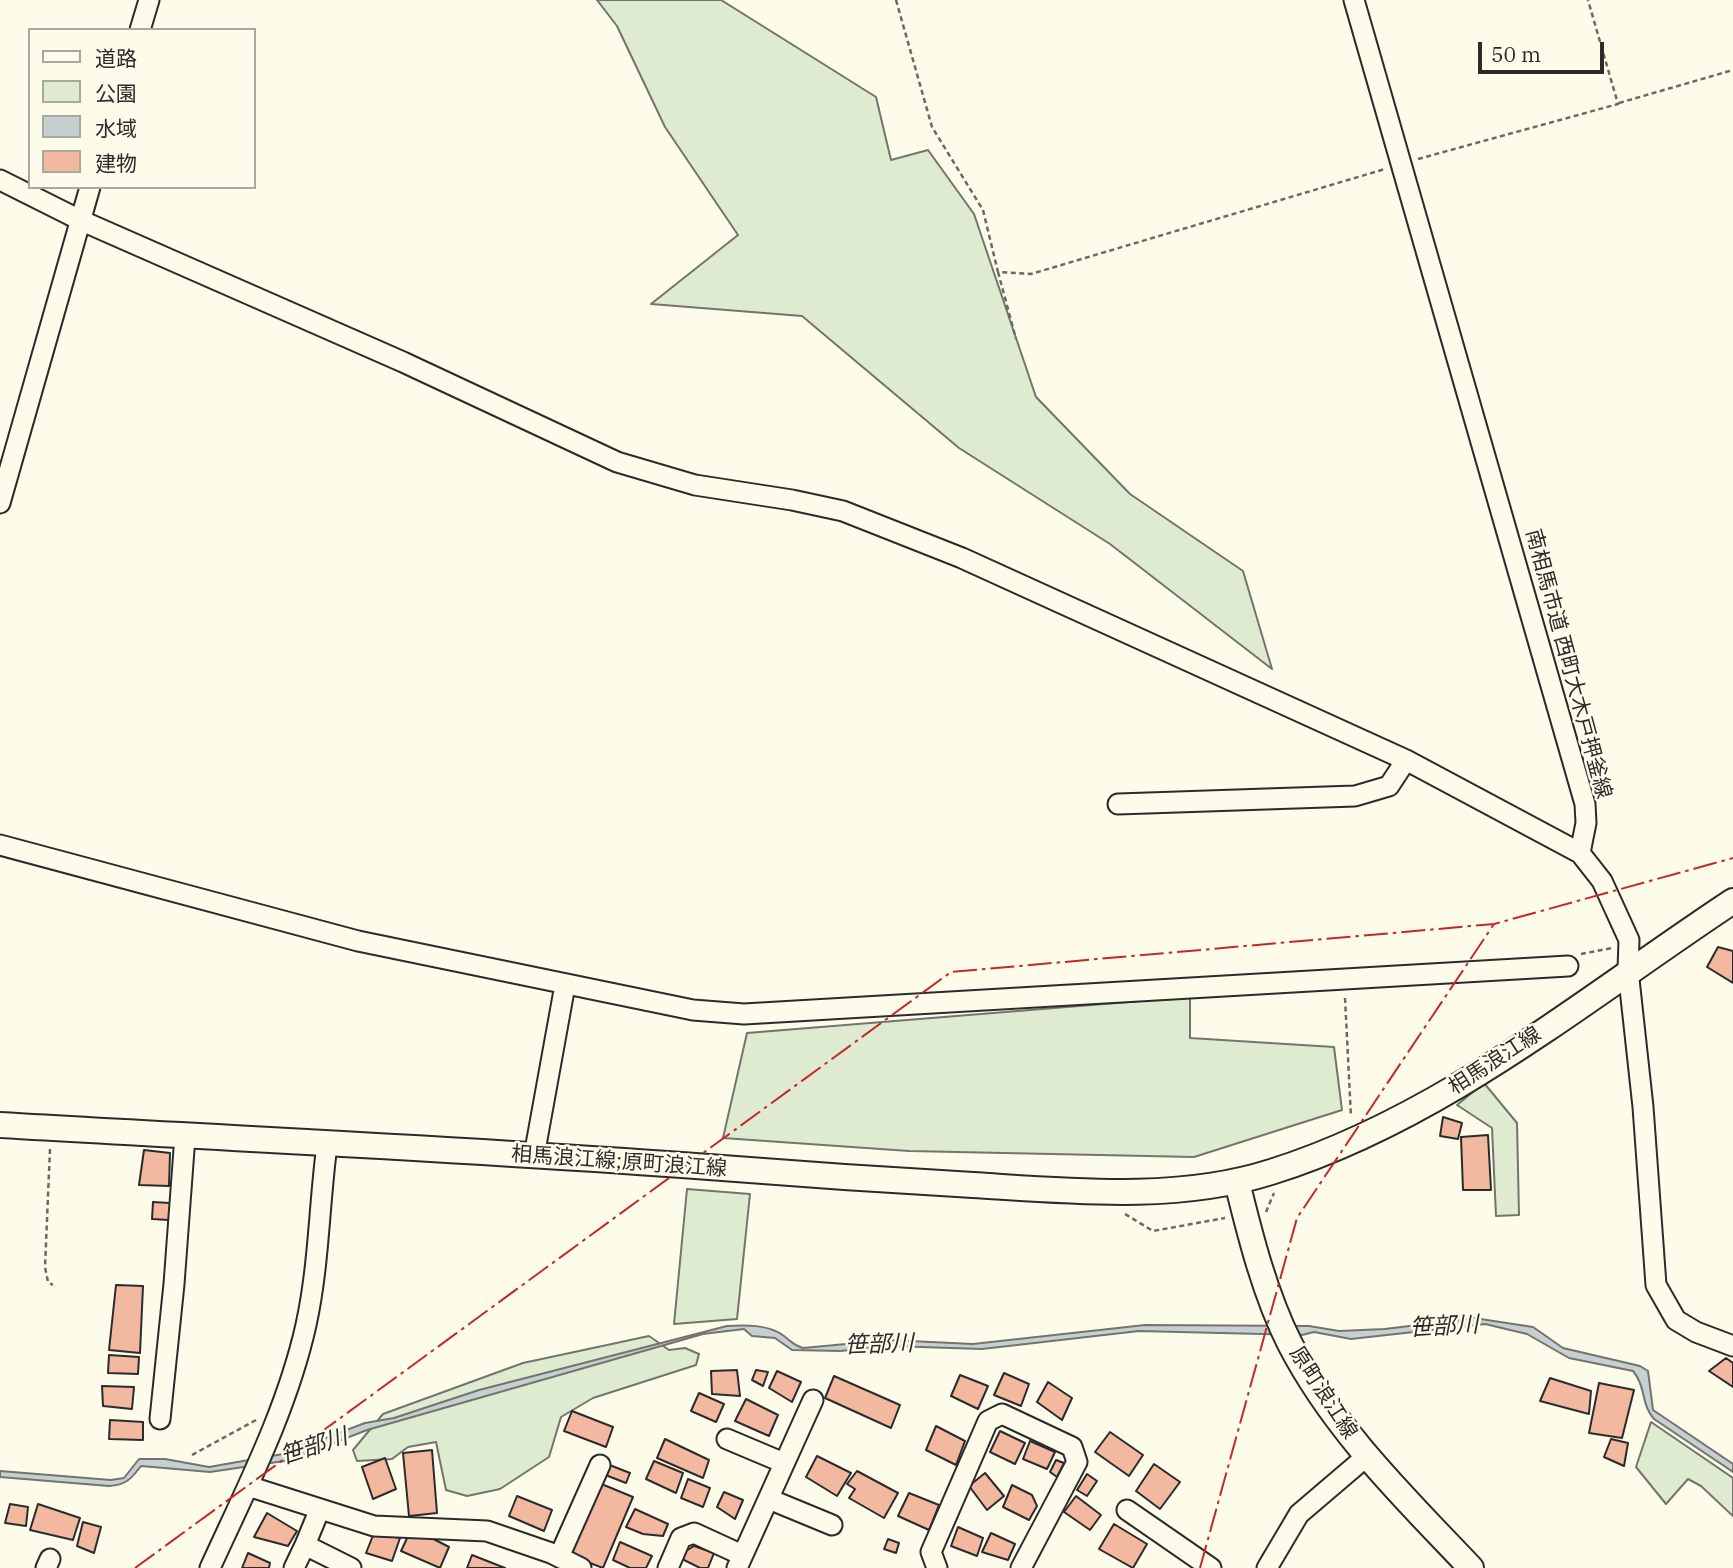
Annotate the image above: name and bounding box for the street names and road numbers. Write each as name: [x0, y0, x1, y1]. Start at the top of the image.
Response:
street label: 南相馬市道 西町大木戸押釜線: [1520, 527, 1616, 801]
street label: 相馬浪江線: [1444, 1022, 1546, 1100]
street label: 相馬浪江線;原町浪江線: [510, 1142, 728, 1182]
street label: 原町浪江線: [1284, 1342, 1362, 1444]

